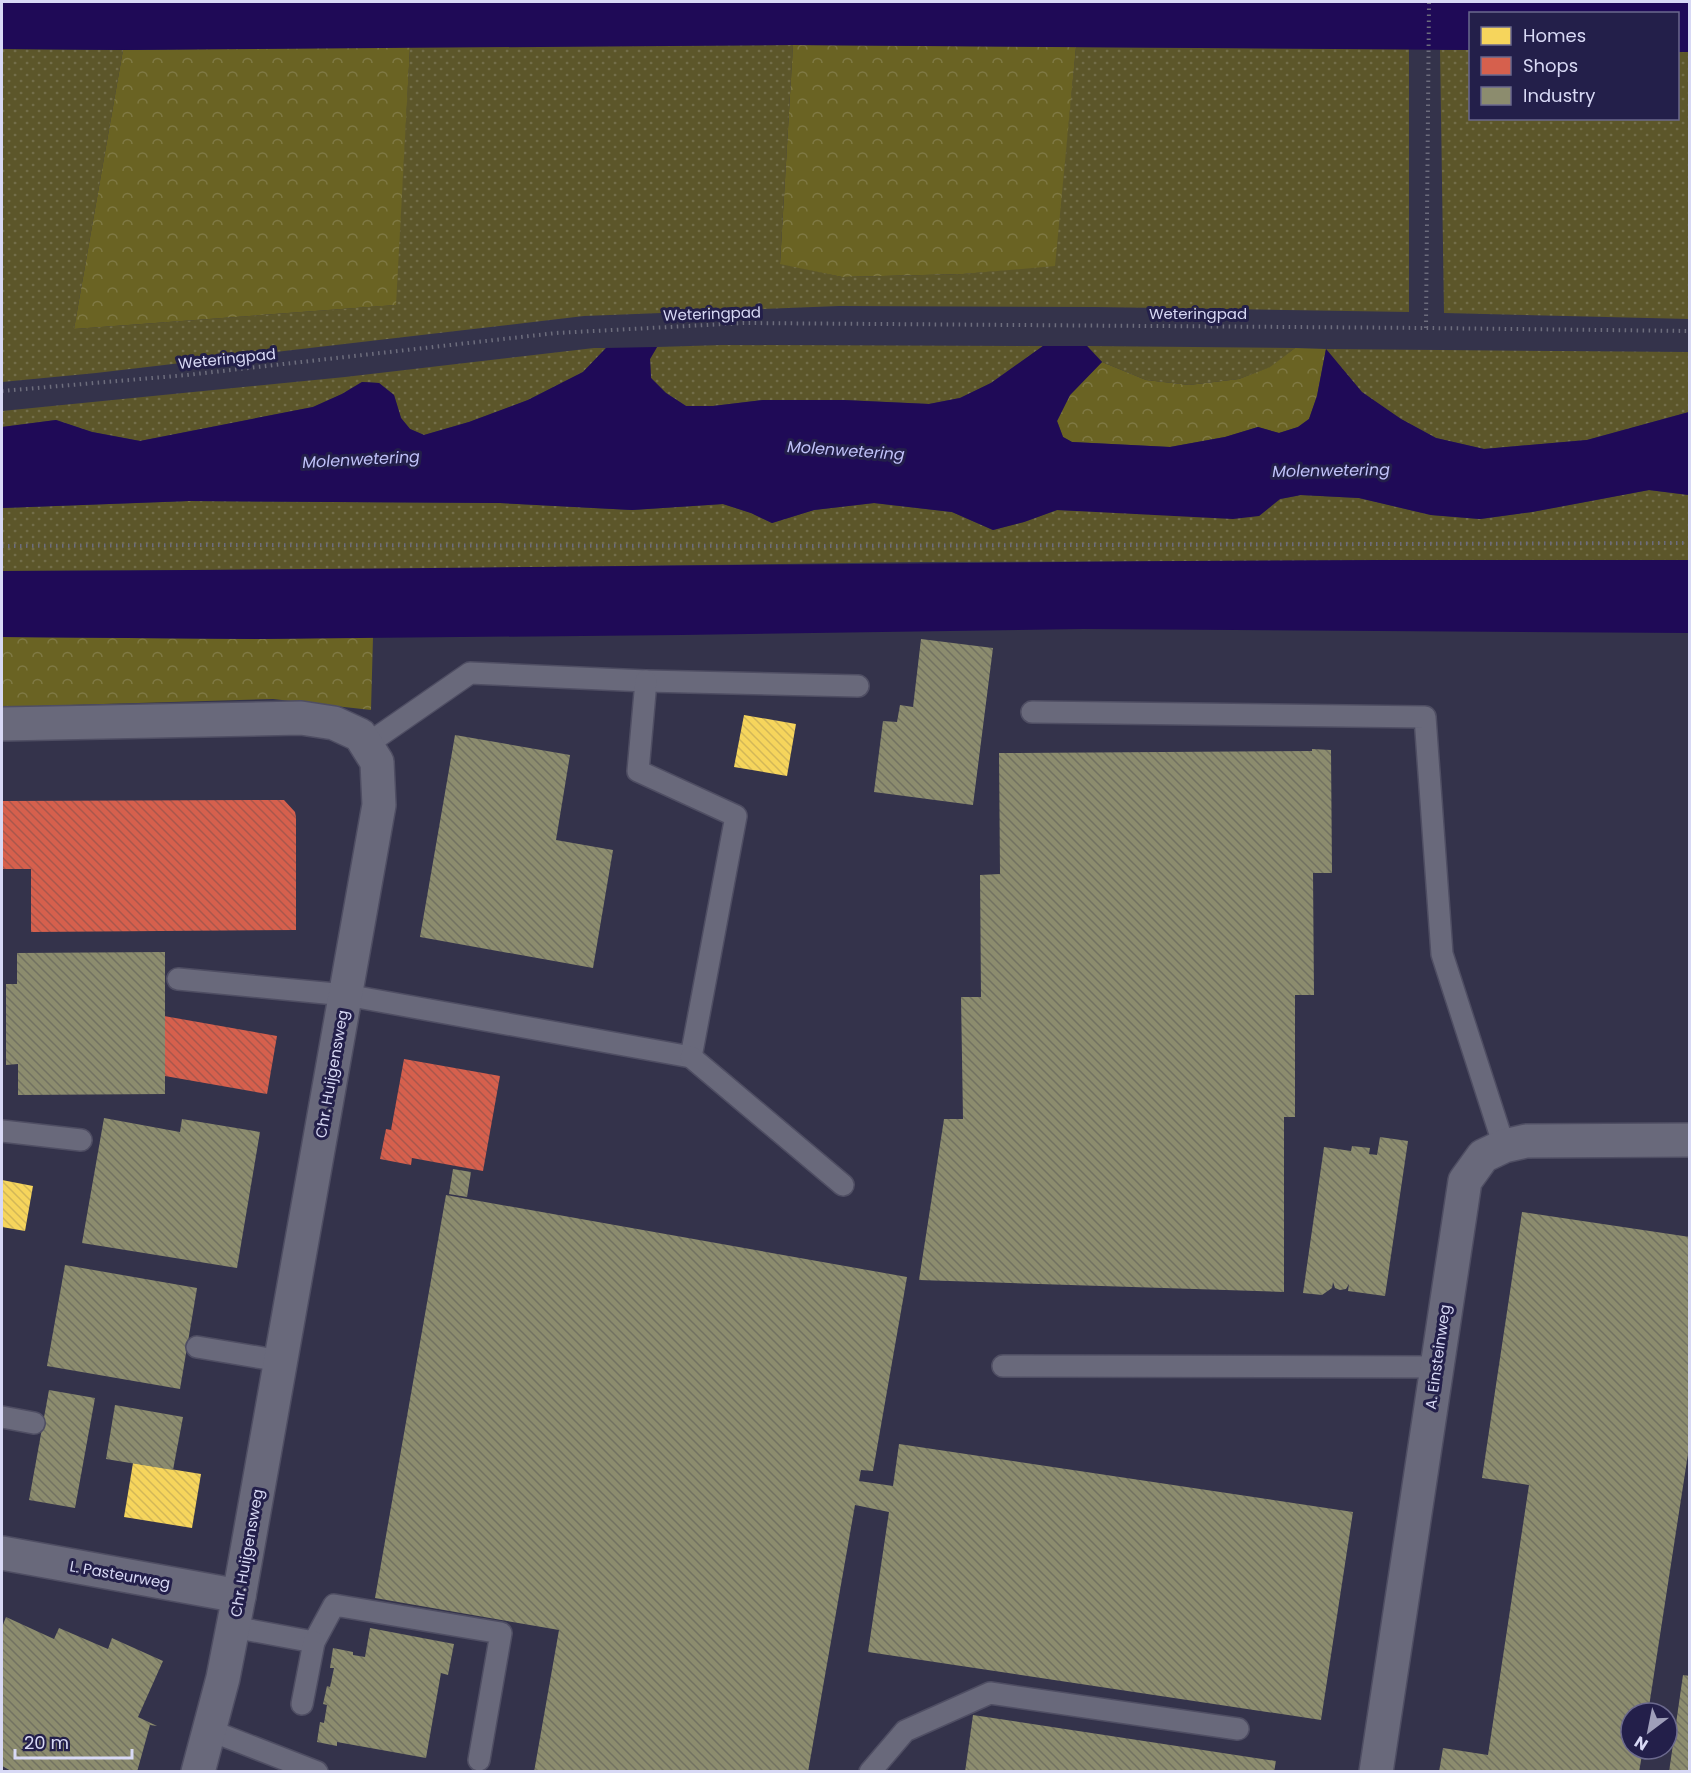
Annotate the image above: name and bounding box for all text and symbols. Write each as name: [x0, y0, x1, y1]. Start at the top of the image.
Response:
legend: [1469, 12, 1679, 120]
text: Homes: [1523, 23, 1586, 48]
text: Shops: [1523, 53, 1578, 78]
text: Industry: [1523, 83, 1595, 108]
street label: Weteringpad: [663, 301, 761, 326]
street label: Weteringpad: [1149, 303, 1247, 324]
street label: Weteringpad: [177, 343, 277, 374]
water label: Molenwetering: [786, 435, 906, 466]
water label: Molenwetering: [302, 445, 421, 474]
water label: Molenwetering: [1272, 458, 1390, 483]
street label: Chr. Huijgensweg: [310, 1008, 353, 1140]
street label: A. Einsteinweg: [1420, 1303, 1455, 1411]
street label: Chr. Huijgensweg: [225, 1487, 268, 1619]
street label: L. Pasteurweg: [68, 1555, 172, 1594]
north arrow: [1619, 1701, 1679, 1761]
scale bar: [15, 1722, 132, 1760]
text: 20 m: [24, 1730, 69, 1755]
text: N: [1630, 1730, 1653, 1756]

